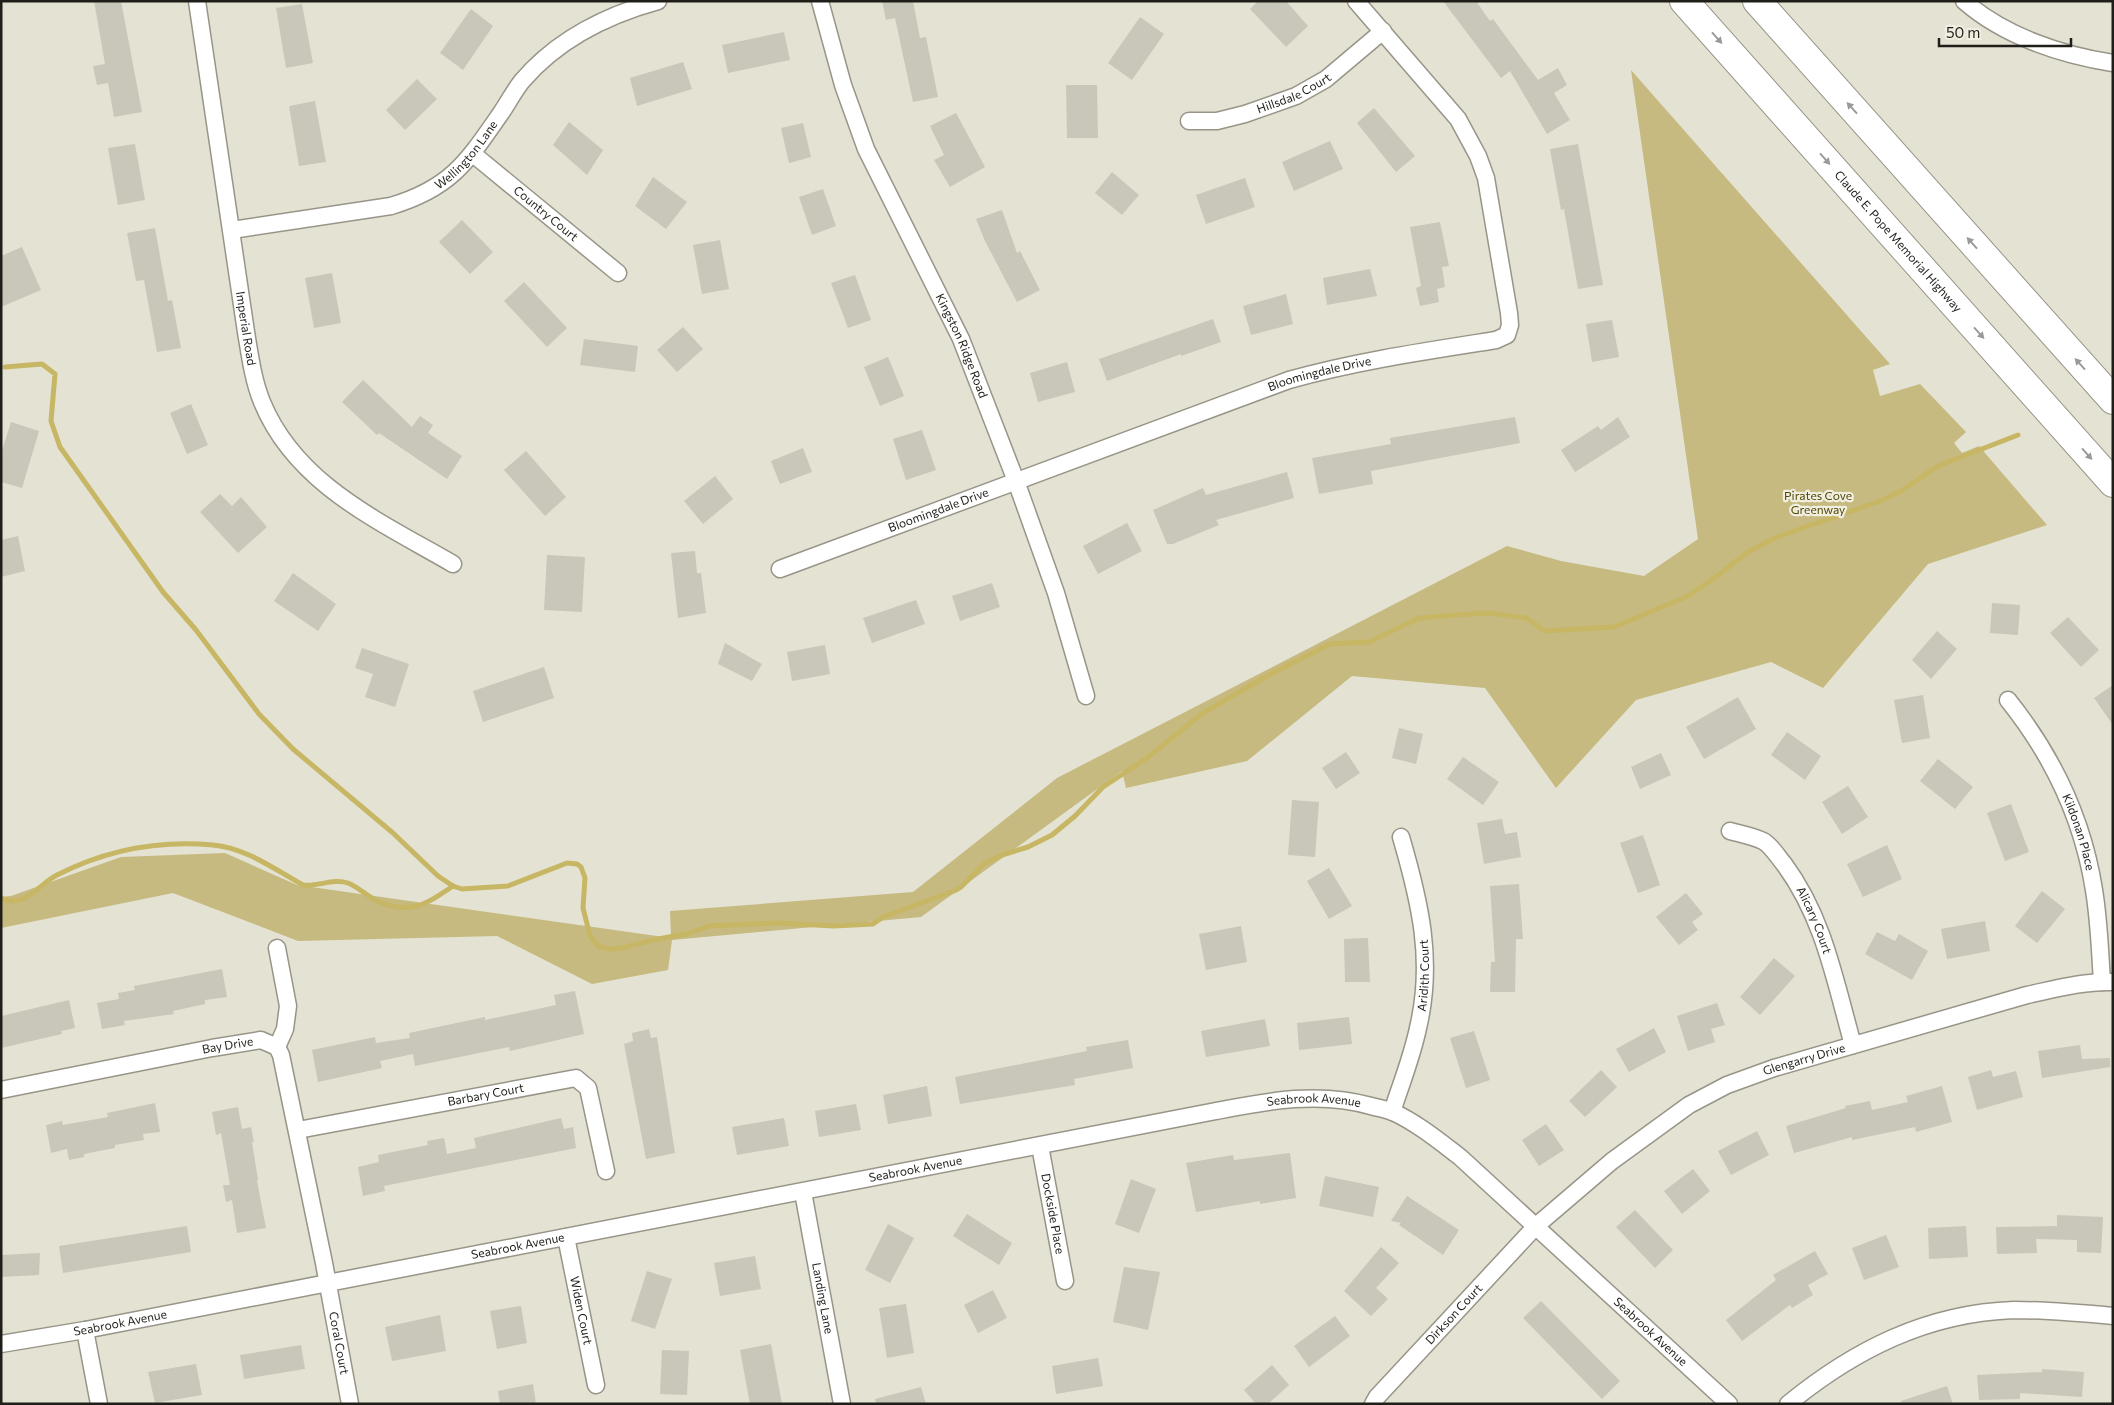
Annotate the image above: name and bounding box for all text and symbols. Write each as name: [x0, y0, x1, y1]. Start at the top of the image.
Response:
scale bar: [1939, 15, 2072, 47]
text: 50 m: [1946, 23, 1980, 41]
one-way arrow: [1711, 31, 1723, 43]
street label: Hillsdale Court: [1255, 70, 1334, 115]
one-way arrow: [1847, 102, 1858, 115]
street label: Wellington Lane: [432, 118, 500, 191]
one-way arrow: [1819, 153, 1831, 165]
street label: Claude E. Pope Memorial Highway: [1832, 167, 1965, 314]
street label: Country Court: [511, 182, 581, 243]
one-way arrow: [1966, 237, 1978, 249]
street label: Imperial Road: [234, 290, 260, 367]
street label: Kingston Ridge Road: [933, 291, 991, 400]
one-way arrow: [1973, 326, 1985, 338]
street label: Bloomingdale Drive: [1266, 353, 1372, 393]
one-way arrow: [2075, 358, 2086, 370]
one-way arrow: [2081, 448, 2093, 460]
street label: Bloomingdale Drive: [886, 484, 990, 534]
park label: Pirates Cove Greenway: [1784, 488, 1852, 516]
street label: Kildonan Place: [2060, 791, 2098, 872]
street label: Alicary Court: [1794, 884, 1835, 955]
street label: Aridith Court: [1414, 939, 1431, 1012]
street label: Bay Drive: [201, 1033, 254, 1056]
street label: Glengarry Drive: [1761, 1040, 1847, 1077]
street label: Barbary Court: [446, 1080, 525, 1108]
street label: Seabrook Avenue: [1266, 1090, 1362, 1109]
street label: Seabrook Avenue: [867, 1152, 963, 1184]
street label: Dockside Place: [1039, 1172, 1068, 1255]
street label: Seabrook Avenue: [470, 1229, 565, 1261]
street label: Landing Lane: [810, 1261, 837, 1335]
street label: Widen Court: [568, 1275, 596, 1346]
street label: Dirkson Court: [1422, 1281, 1485, 1347]
street label: Seabrook Avenue: [1612, 1294, 1691, 1368]
street label: Seabrook Avenue: [72, 1306, 168, 1338]
street label: Coral Court: [327, 1310, 352, 1375]

